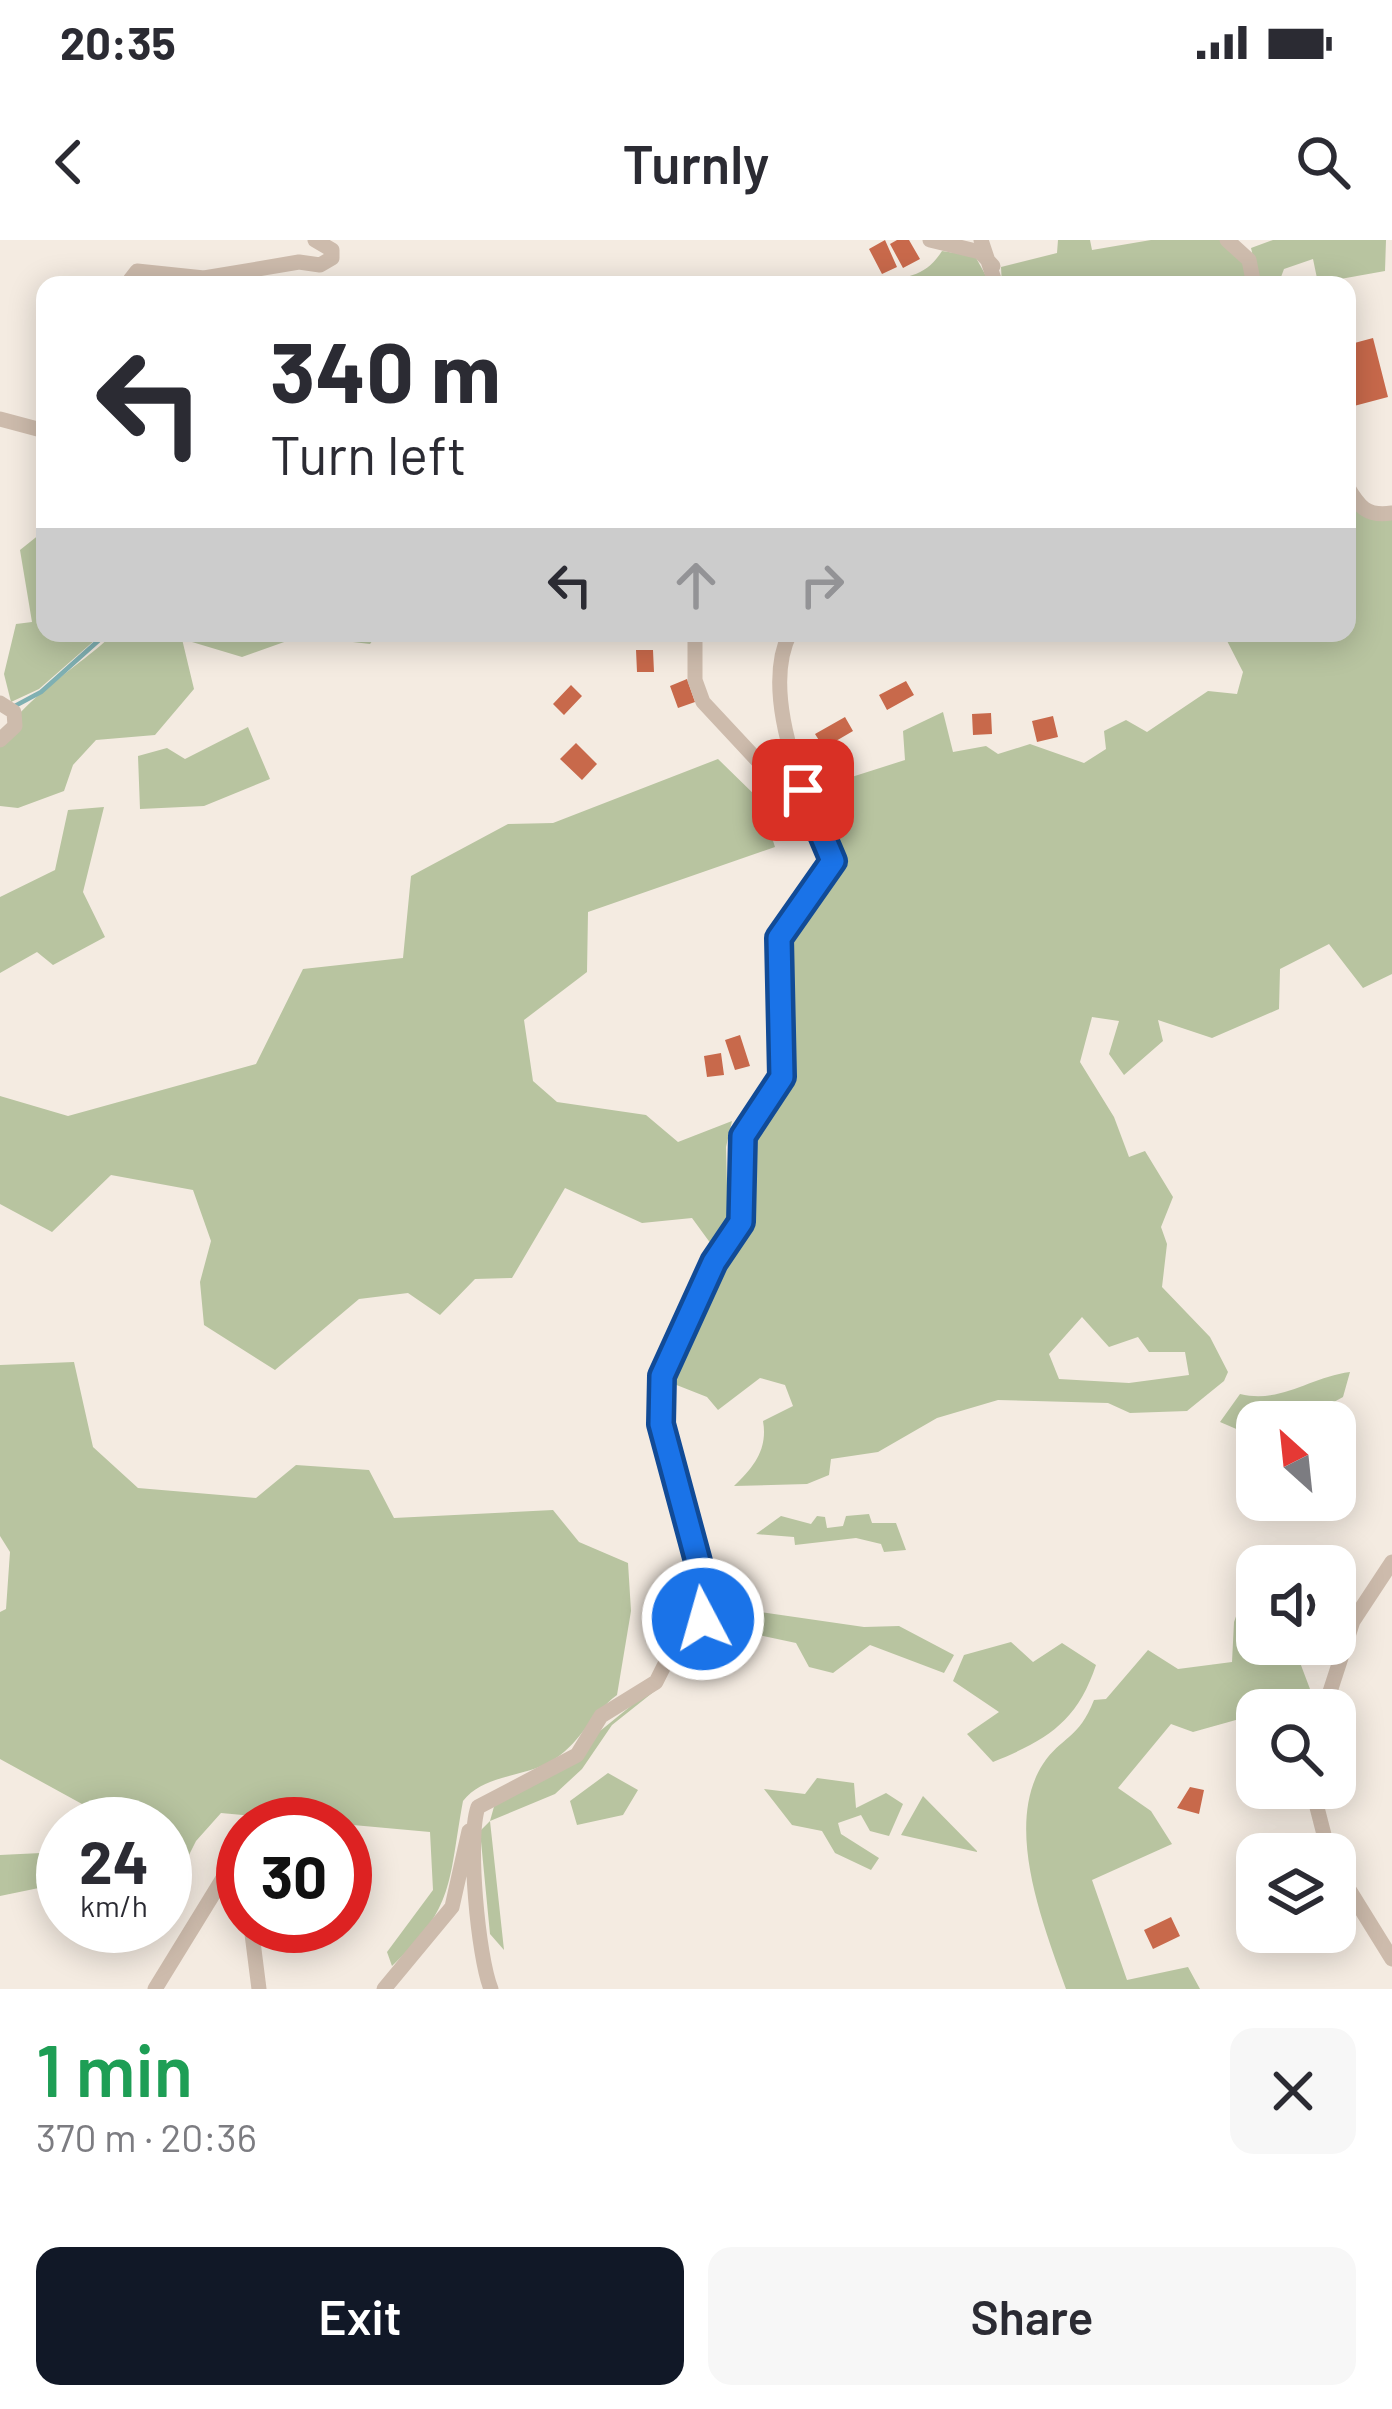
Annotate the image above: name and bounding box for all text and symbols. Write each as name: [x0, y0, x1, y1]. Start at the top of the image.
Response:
text: 20:35: [60, 15, 176, 69]
icon: back: [36, 129, 102, 195]
icon: search: [1290, 129, 1356, 195]
text: Turnly: [623, 130, 770, 195]
text: 340 m: [270, 319, 501, 420]
icon: left: [72, 324, 228, 480]
text: Turn left: [270, 421, 467, 486]
icon: left: [537, 552, 603, 618]
icon: ahead: [663, 552, 729, 618]
icon: right: [789, 552, 855, 618]
pin: [752, 739, 854, 841]
icon: arrive: [770, 757, 836, 823]
north arrow: [1236, 1401, 1356, 1521]
map controls: [1236, 1401, 1356, 1953]
button: sound: [1236, 1545, 1356, 1665]
position arrow: [640, 1556, 766, 1682]
button: search: [1236, 1689, 1356, 1809]
speed limit sign: 30: [216, 1797, 372, 1953]
text: 24: [79, 1824, 149, 1896]
button: layers: [1236, 1833, 1356, 1953]
text: km/h: [80, 1887, 148, 1923]
text: 1 min: [36, 2025, 193, 2111]
button: close: [1230, 2028, 1356, 2154]
text: 370 m · 20:36: [36, 2113, 257, 2160]
button: Exit: [36, 2247, 684, 2385]
button: Share: [708, 2247, 1356, 2385]

